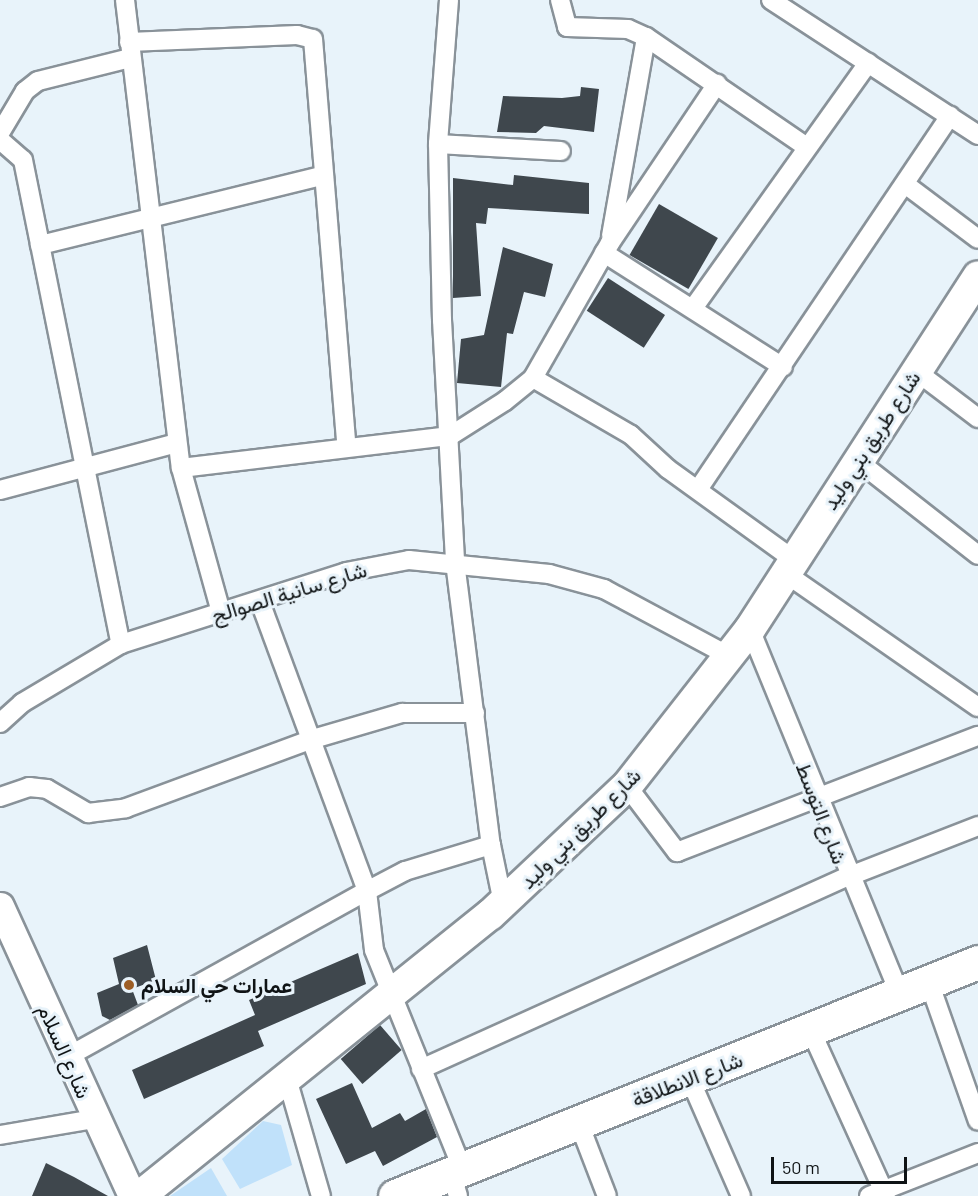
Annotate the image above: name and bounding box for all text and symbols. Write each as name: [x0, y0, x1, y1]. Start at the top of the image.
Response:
street label: شارع طريق بني وليد: [817, 366, 925, 514]
street label: شارع سانية الصوالح: [208, 556, 370, 628]
street label: شارع التوسط: [791, 759, 853, 867]
street label: شارع طريق بني وليد: [514, 762, 646, 894]
place label: عمارات حي السلام: [141, 972, 292, 998]
marker: عمارات حي السلام: [122, 978, 136, 992]
street label: شارع السلام: [33, 1000, 97, 1102]
street label: شارع الانطلاقة: [628, 1046, 746, 1112]
scale bar: [774, 1145, 910, 1183]
text: 50 m: [782, 1156, 820, 1178]

